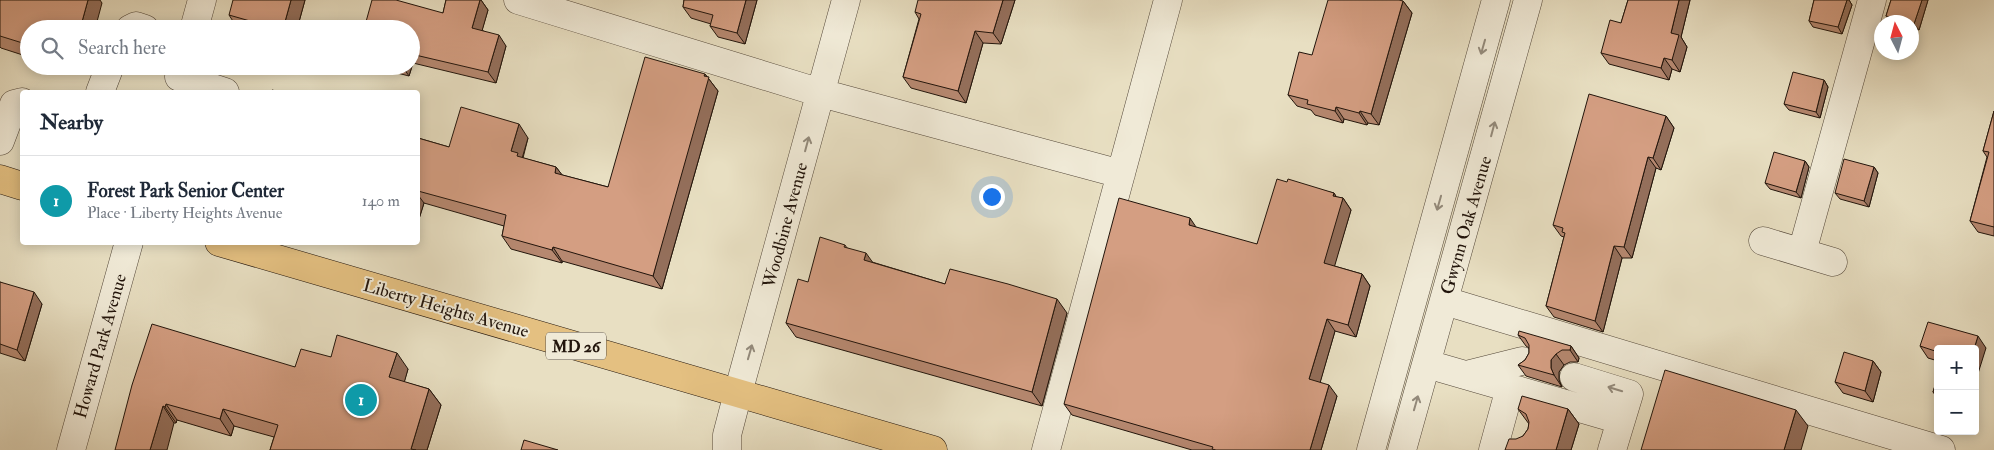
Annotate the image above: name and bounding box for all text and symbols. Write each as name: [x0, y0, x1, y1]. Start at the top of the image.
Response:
north arrow: [1874, 15, 1919, 60]
search box: [20, 20, 420, 75]
icon: search: [38, 34, 66, 62]
text: Search here: [78, 36, 166, 60]
one-way arrow: [1477, 39, 1487, 55]
text: Nearby: [40, 109, 103, 136]
one-way arrow: [1488, 121, 1498, 137]
one-way arrow: [802, 137, 812, 153]
street label: Gwynn Oak Avenue: [1436, 153, 1497, 297]
street label: Woodbine Avenue: [757, 159, 813, 291]
text: Forest Park Senior Center: [87, 179, 284, 203]
your location: [979, 184, 1005, 210]
text: 1: [53, 191, 59, 211]
text: 140 m: [362, 191, 400, 211]
one-way arrow: [1434, 195, 1443, 211]
text: Place · Liberty Heights Avenue: [87, 203, 282, 223]
street label: Howard Park Avenue: [69, 271, 132, 421]
street label: Liberty Heights Avenue: [360, 274, 532, 343]
road number: MD 26: [546, 332, 606, 360]
one-way arrow: [745, 344, 755, 360]
map controls: [1934, 345, 1979, 435]
button: +: [1934, 345, 1979, 390]
pin: 1: [345, 381, 377, 419]
one-way arrow: [1608, 384, 1624, 394]
button: −: [1934, 390, 1979, 435]
one-way arrow: [1411, 396, 1421, 412]

